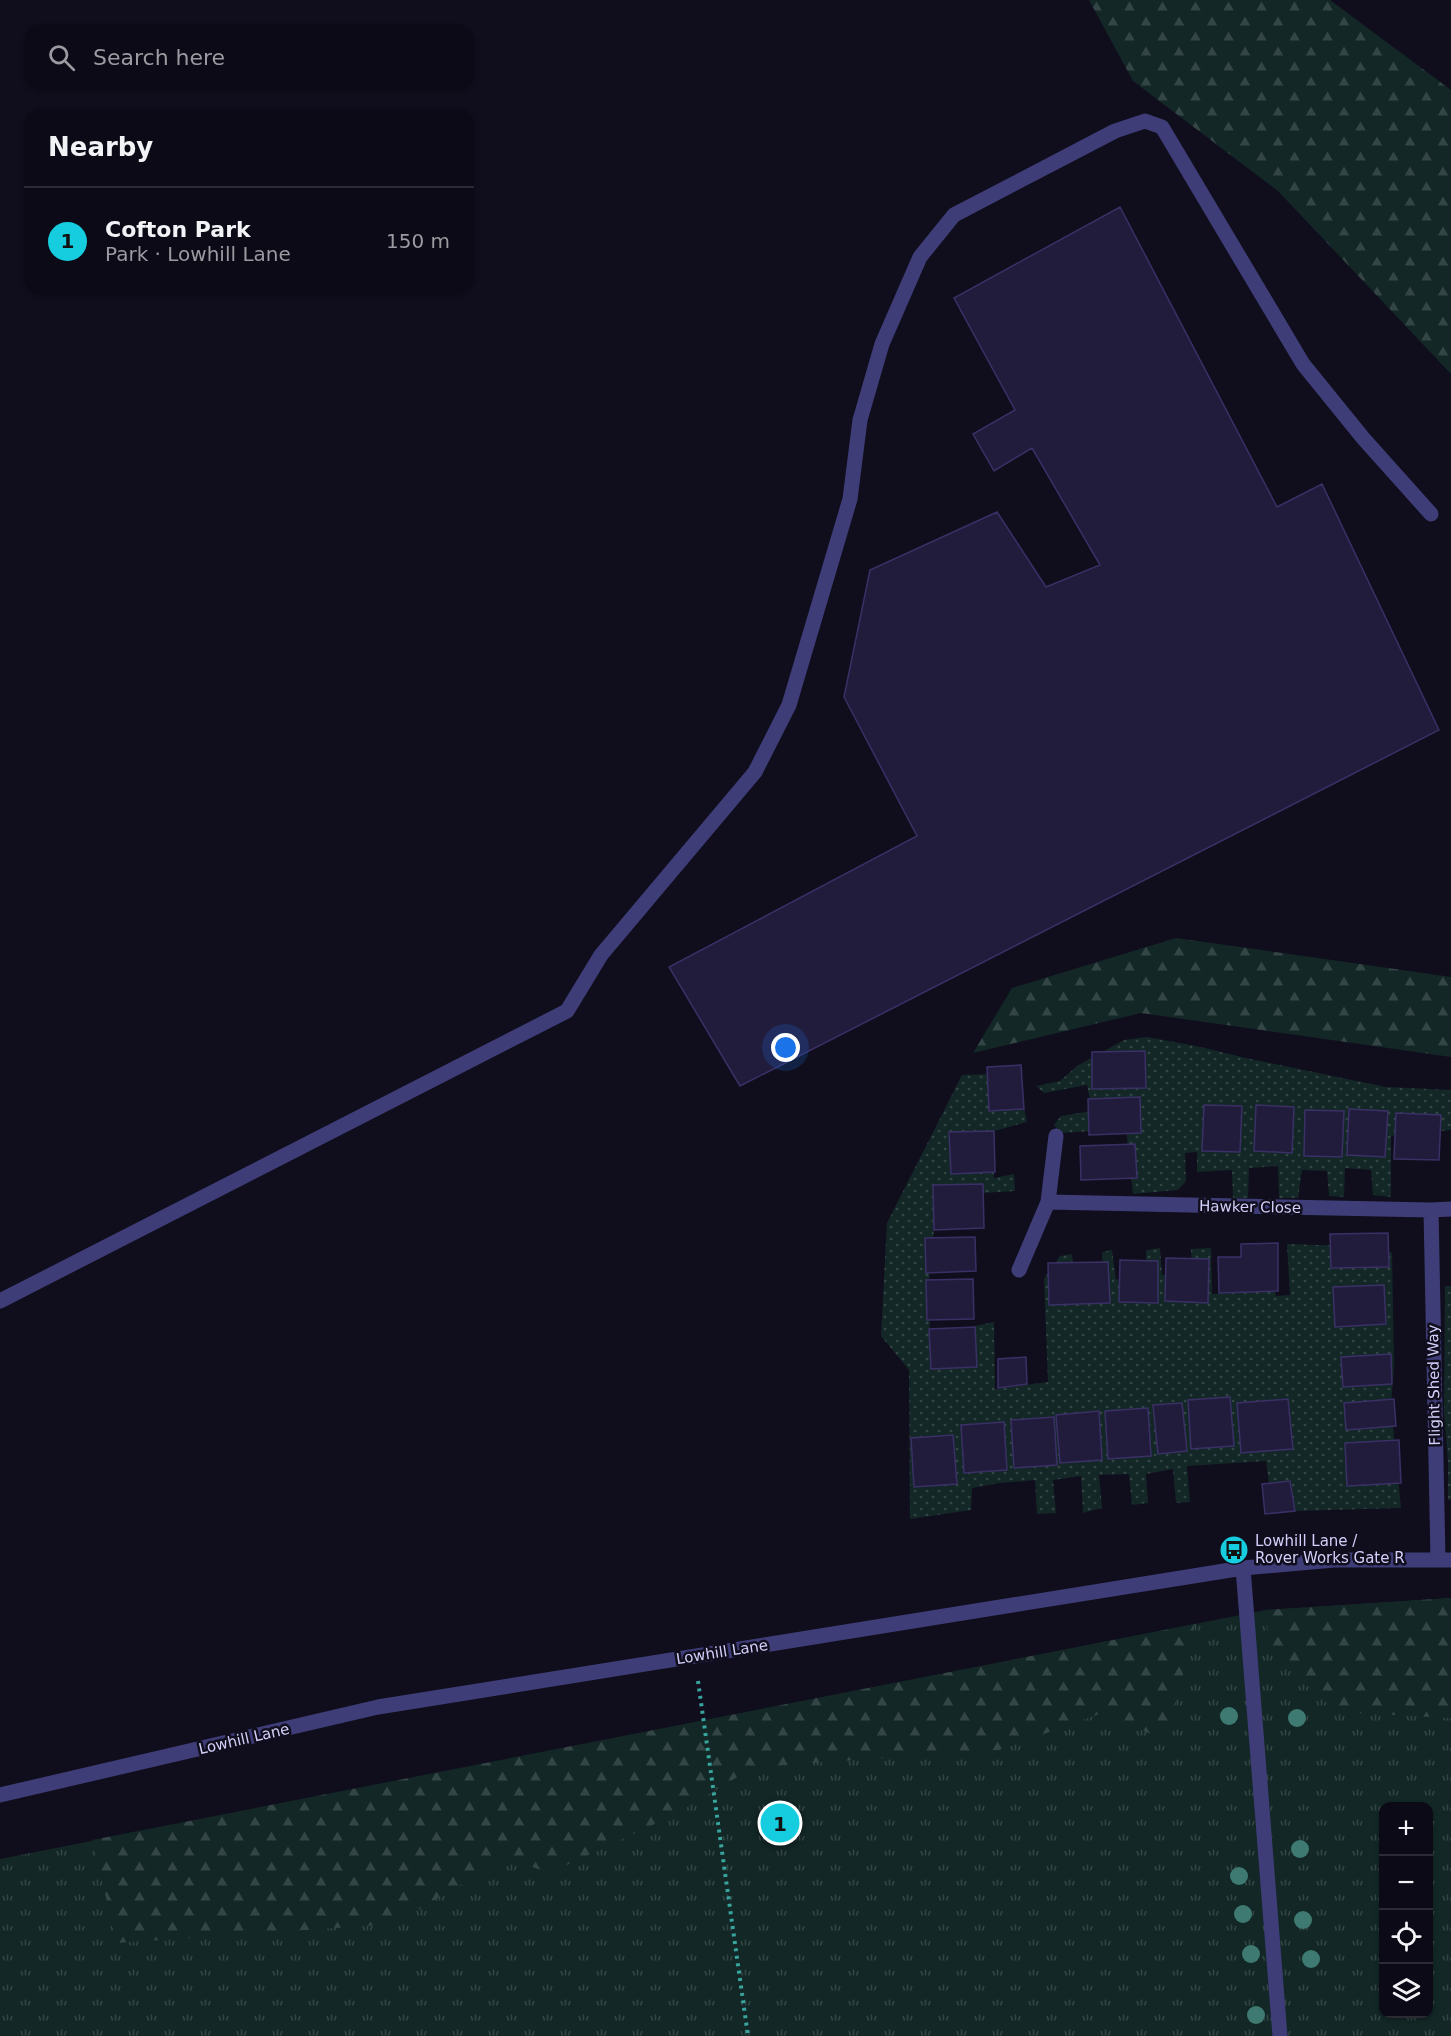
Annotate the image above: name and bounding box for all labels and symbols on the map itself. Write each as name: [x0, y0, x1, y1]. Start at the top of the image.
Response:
your location: [771, 1033, 800, 1062]
street label: Hawker Close: [1199, 1197, 1301, 1217]
street label: Flight Shed Way: [1424, 1324, 1444, 1446]
place label: Lowhill Lane / Rover Works Gate R: [1255, 1532, 1405, 1567]
bus stop icon: Lowhill Lane / Rover Works Gate R: [1218, 1534, 1250, 1566]
street label: Lowhill Lane: [675, 1636, 769, 1668]
street label: Lowhill Lane: [197, 1720, 291, 1758]
pin: 1: [760, 1800, 800, 1846]

